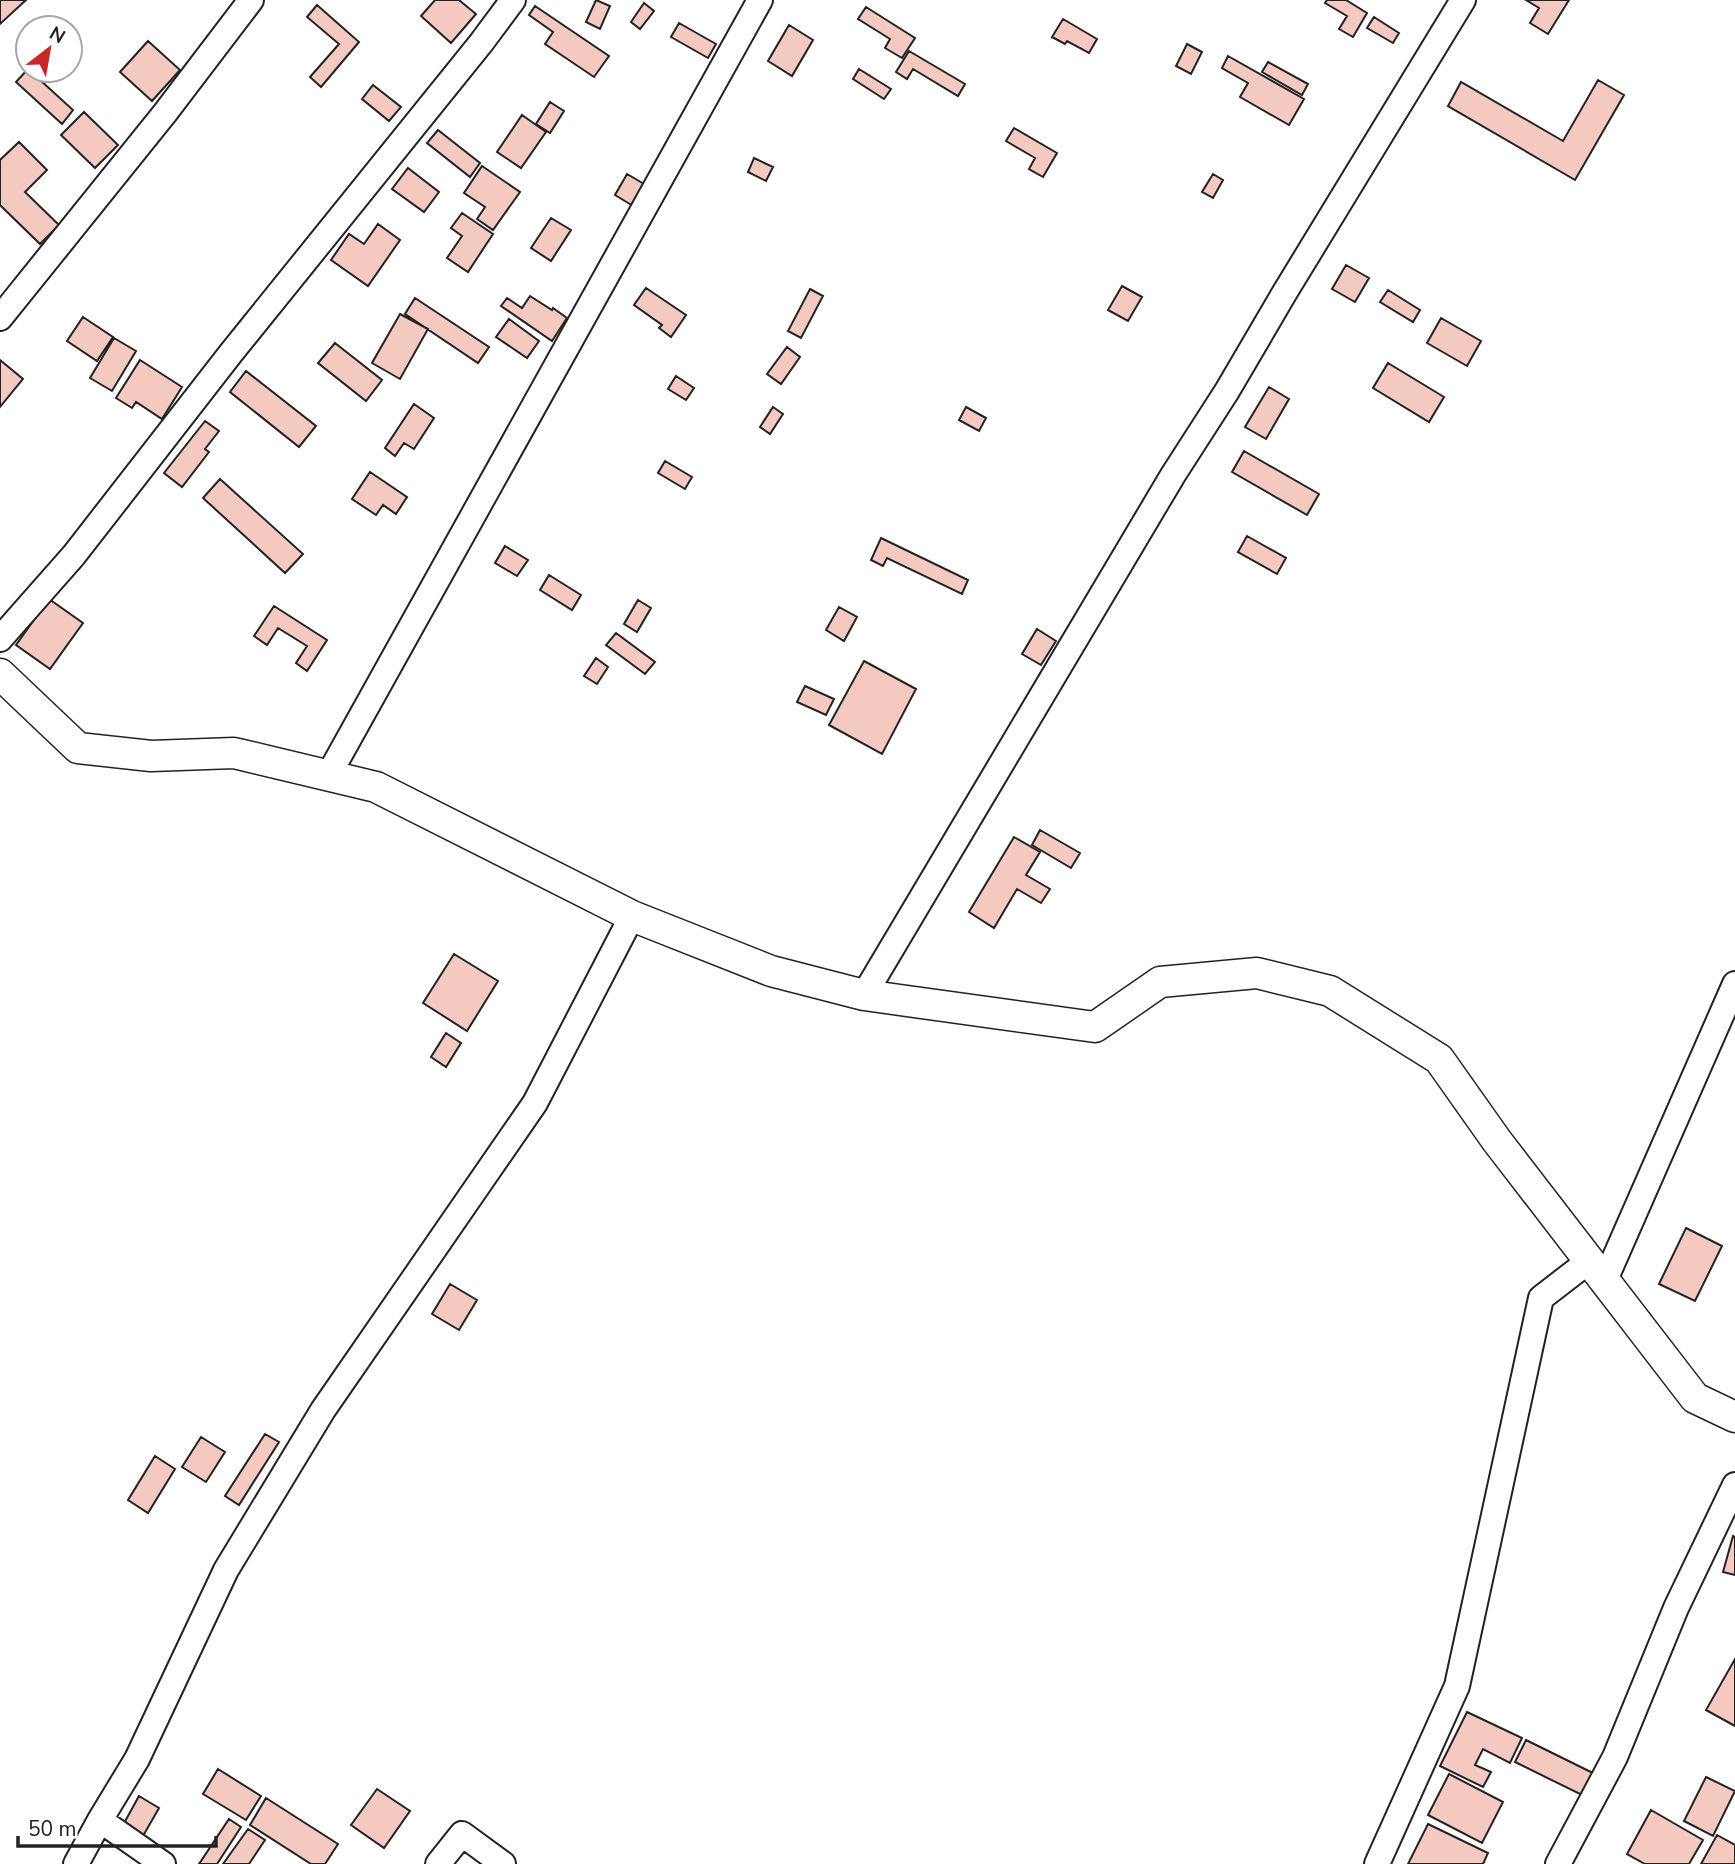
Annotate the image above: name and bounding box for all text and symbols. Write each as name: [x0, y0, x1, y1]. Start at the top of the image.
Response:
north arrow: [14, 14, 84, 84]
text: N: [44, 20, 70, 50]
scale bar: [18, 1804, 215, 1848]
text: 50 m: [28, 1815, 77, 1843]

